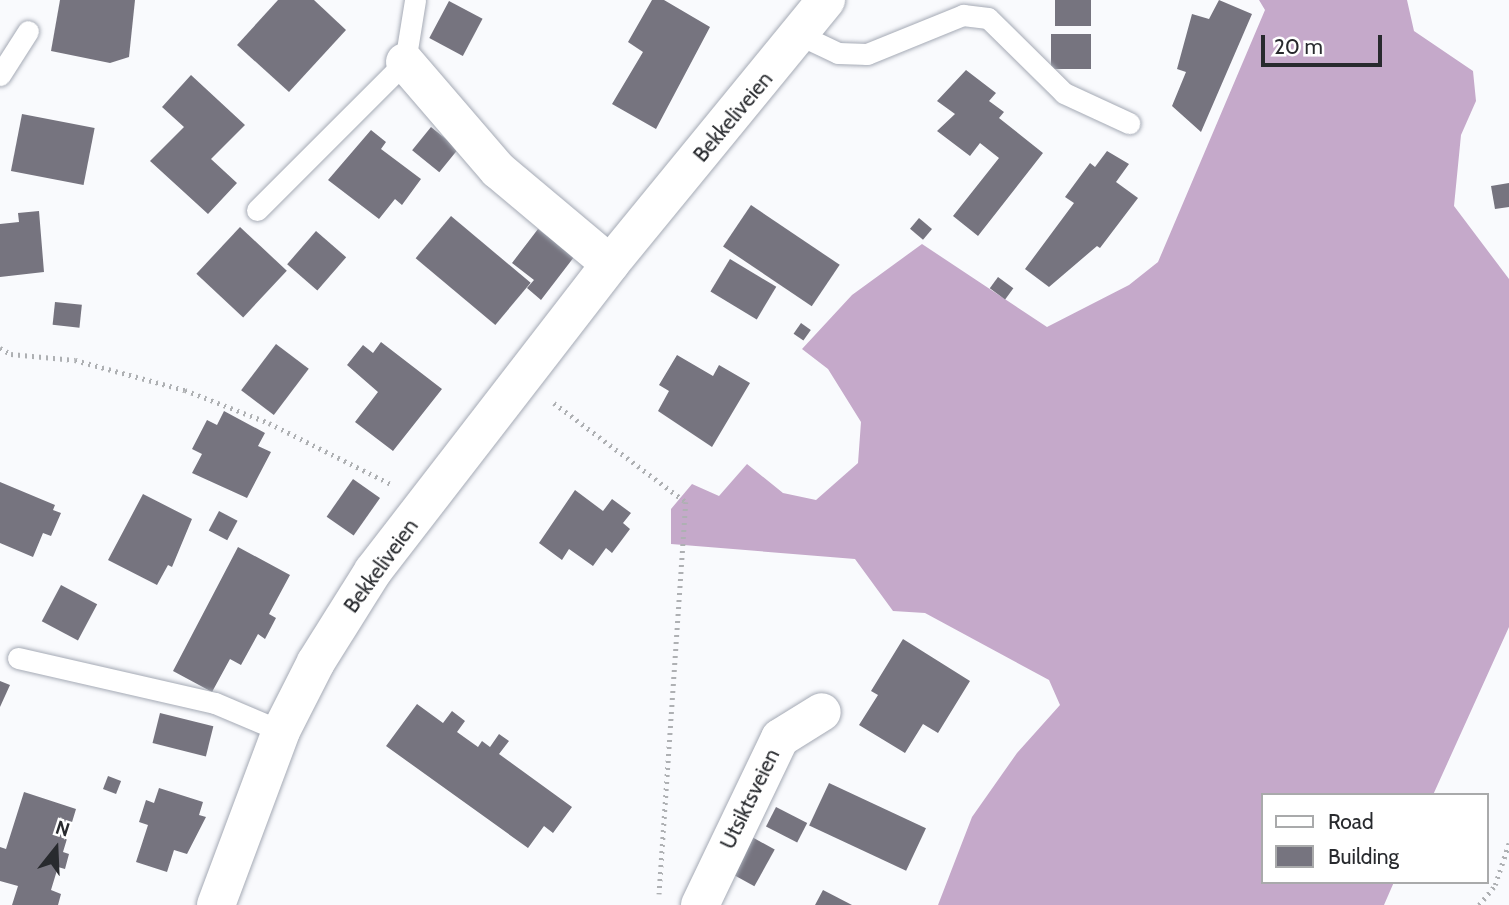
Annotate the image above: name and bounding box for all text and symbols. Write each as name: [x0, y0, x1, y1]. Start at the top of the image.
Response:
scale bar: [1264, 21, 1385, 65]
text: 20 m: [1274, 34, 1323, 59]
street label: Bekkeliveien: [688, 67, 778, 167]
street label: Bekkeliveien: [339, 514, 423, 618]
street label: Utsiktsveien: [715, 745, 785, 853]
legend: [1260, 793, 1488, 884]
text: Road: [1328, 809, 1374, 834]
north arrow: [21, 814, 91, 884]
text: N: [53, 816, 73, 842]
text: Building: [1328, 844, 1399, 869]

